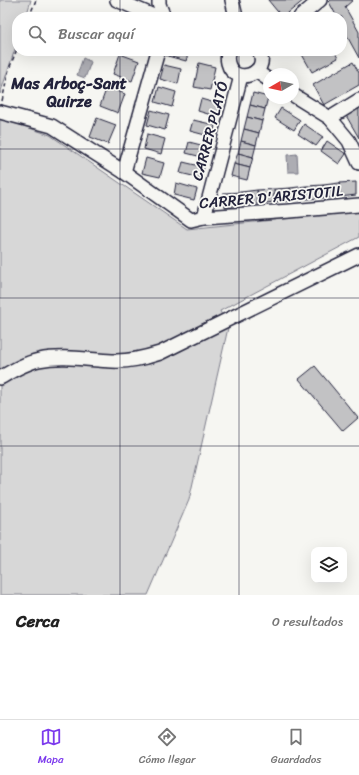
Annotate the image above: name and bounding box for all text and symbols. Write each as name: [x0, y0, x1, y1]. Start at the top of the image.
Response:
search box: [12, 12, 347, 56]
text: Buscar aquí: [58, 21, 135, 47]
icon: search: [26, 23, 48, 45]
north arrow: [263, 68, 299, 104]
district label: Mas Arboç-Sant Quirze: [10, 69, 127, 116]
street label: CARRER PLATÓ: [184, 78, 236, 184]
street label: CARRER D'ARISTOTIL: [198, 178, 344, 216]
map controls: [311, 547, 347, 583]
button: layers: [311, 547, 347, 583]
text: Cerca: [16, 606, 59, 636]
text: 0 resultados: [272, 610, 343, 633]
tab: Mapa: [38, 726, 63, 769]
tab: Cómo llegar: [139, 726, 196, 769]
tab: Guardados: [271, 726, 321, 769]

